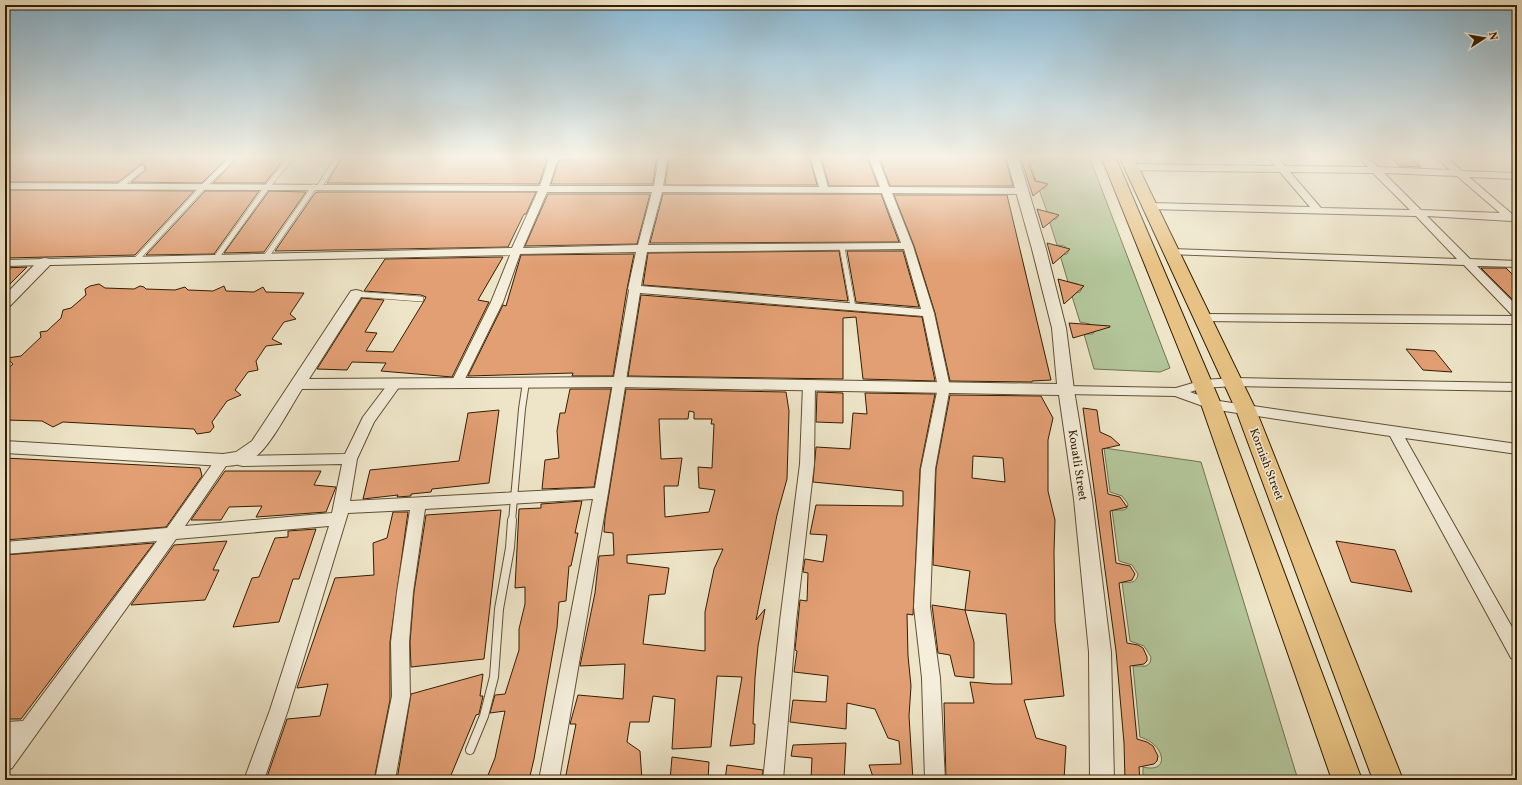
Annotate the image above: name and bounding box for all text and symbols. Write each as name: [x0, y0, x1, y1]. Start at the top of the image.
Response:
north arrow: [1464, 18, 1504, 58]
text: N: [1484, 31, 1500, 42]
street label: Kornish Street: [1245, 426, 1287, 503]
street label: Kouatli Street: [1063, 428, 1091, 502]

